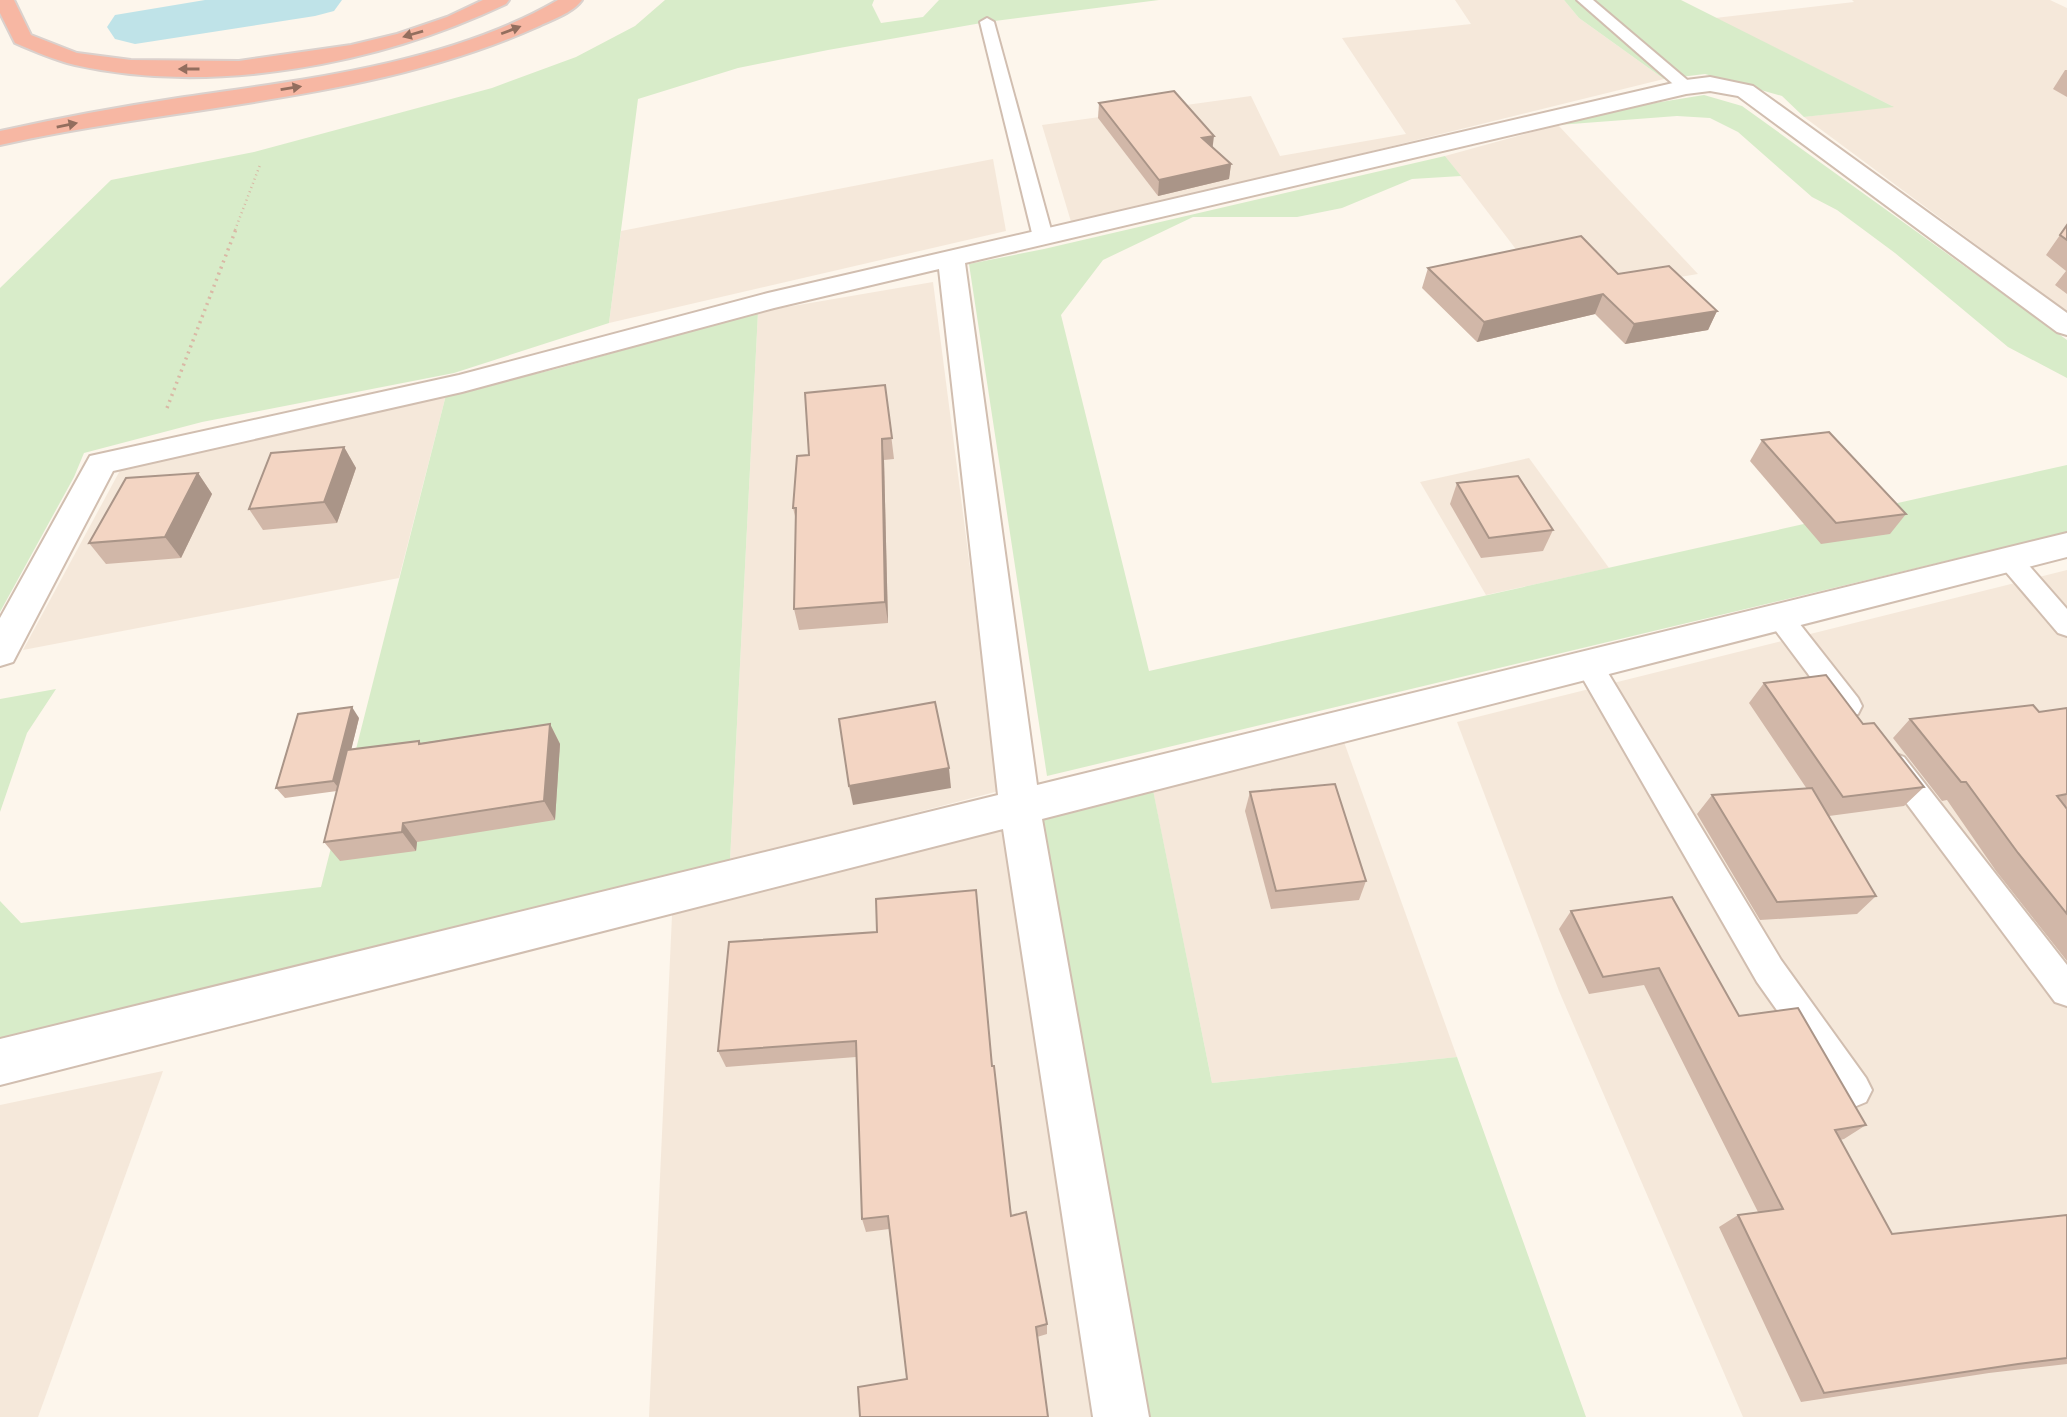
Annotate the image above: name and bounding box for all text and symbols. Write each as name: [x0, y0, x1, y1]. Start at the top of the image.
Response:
one-way arrow: [501, 25, 522, 36]
one-way arrow: [401, 29, 423, 40]
one-way arrow: [177, 63, 199, 75]
one-way arrow: [281, 82, 303, 93]
one-way arrow: [56, 119, 78, 130]

